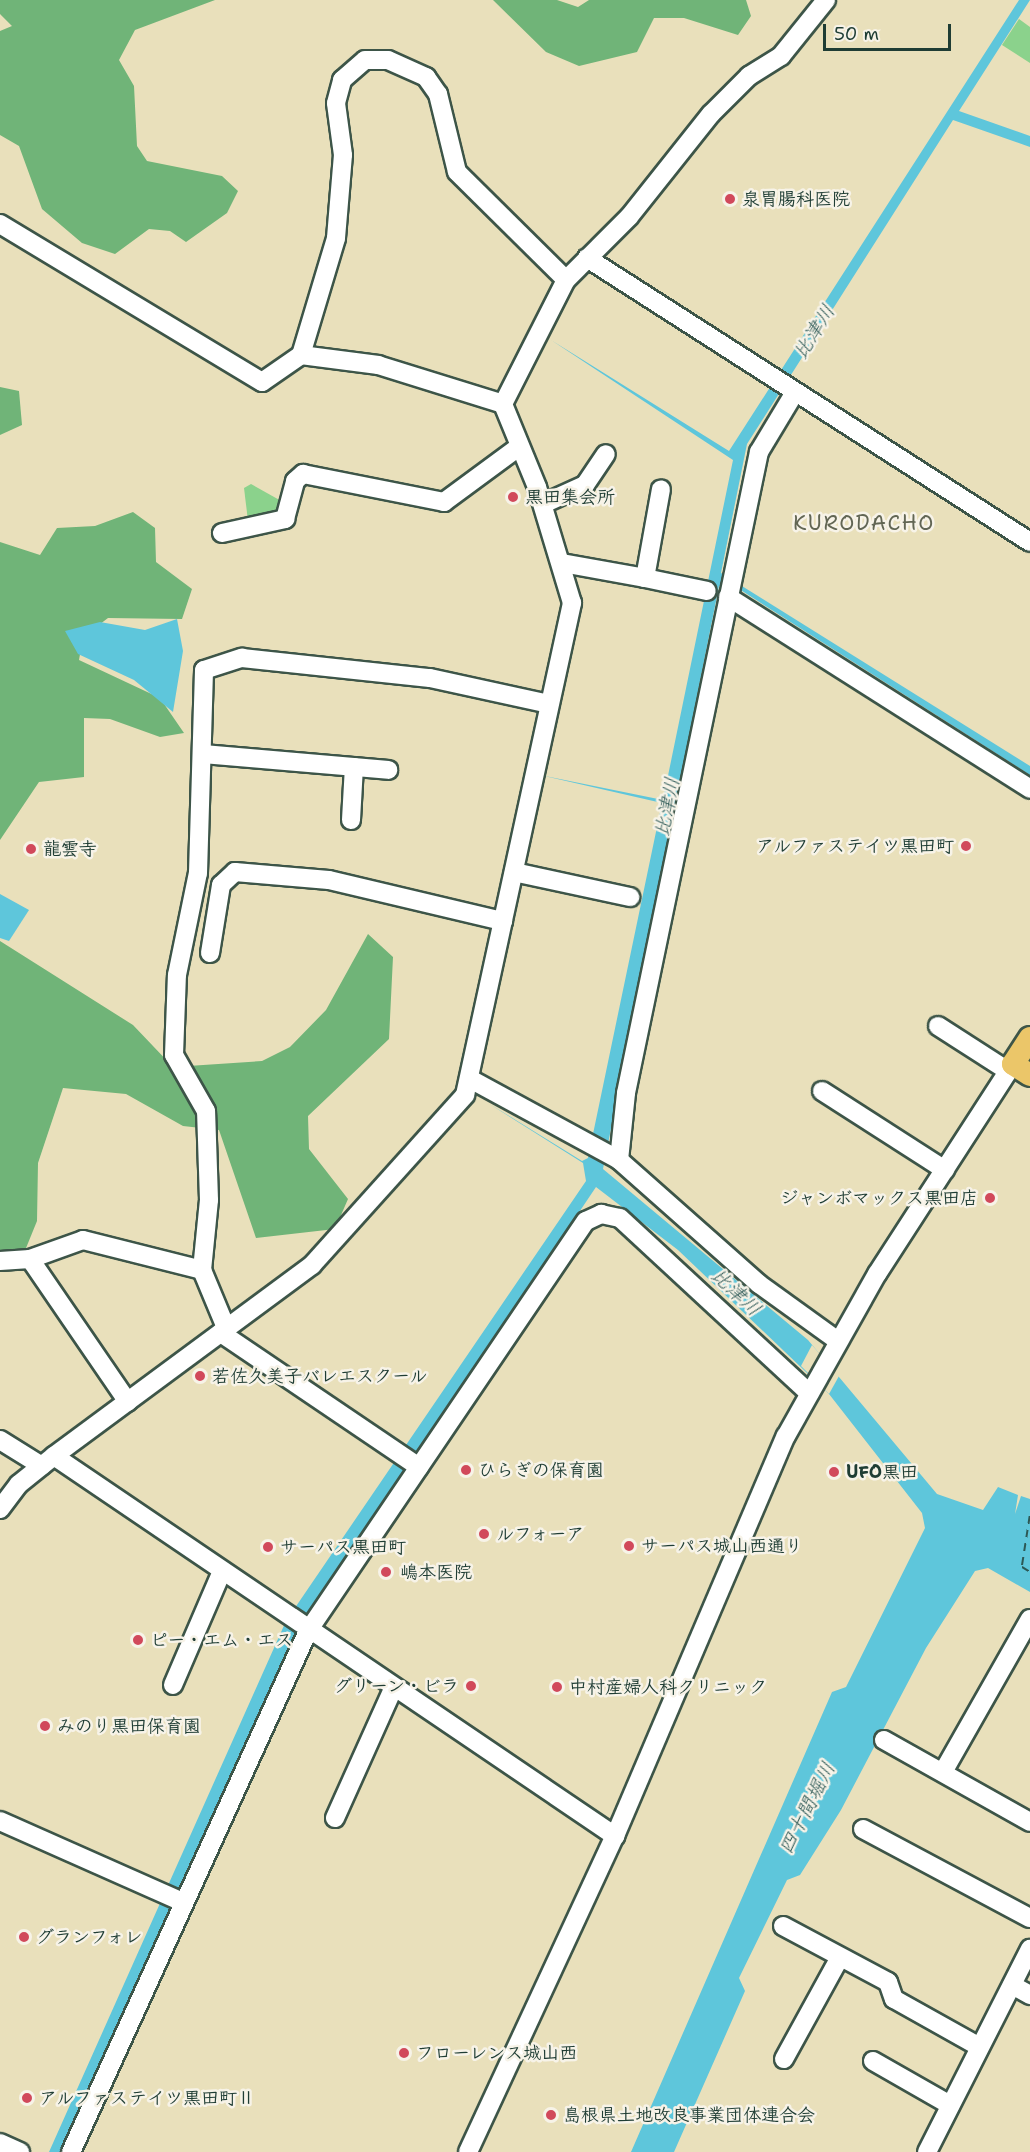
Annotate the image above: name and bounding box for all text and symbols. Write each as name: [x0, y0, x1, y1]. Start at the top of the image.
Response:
scale bar: [826, 12, 954, 50]
text: 50 m: [834, 22, 879, 46]
place label: 泉胃腸科医院: [742, 188, 850, 210]
marker: 泉胃腸科医院: [723, 192, 737, 206]
water label: 比津川: [788, 300, 840, 364]
place label: 黒田集会所: [525, 486, 615, 508]
marker: 黒田集会所: [506, 490, 520, 504]
district label: KURODACHO: [793, 510, 935, 536]
water label: 比津川: [649, 775, 685, 839]
place label: アルファステイツ黒田町: [756, 835, 954, 857]
place label: 龍雲寺: [43, 838, 97, 860]
marker: アルファステイツ黒田町: [959, 839, 973, 853]
marker: 龍雲寺: [24, 842, 38, 856]
place label: ジャンボマックス黒田店: [780, 1187, 978, 1209]
marker: ジャンボマックス黒田店: [983, 1191, 997, 1205]
water label: 比津川: [706, 1263, 766, 1321]
place label: 若佐久美子バレエスクール: [212, 1365, 428, 1387]
marker: 若佐久美子バレエスクール: [193, 1369, 207, 1383]
place label: ひらぎの保育園: [478, 1459, 604, 1481]
place label: UFO黒田: [846, 1461, 918, 1483]
marker: ひらぎの保育園: [459, 1463, 473, 1477]
marker: UFO黒田: [827, 1465, 841, 1479]
place label: ルフォーア: [496, 1523, 586, 1545]
marker: ルフォーア: [477, 1527, 491, 1541]
place label: サーパス城山西通り: [641, 1535, 803, 1557]
place label: サーパス黒田町: [280, 1536, 406, 1558]
marker: サーパス城山西通り: [622, 1539, 636, 1553]
marker: サーパス黒田町: [261, 1540, 275, 1554]
place label: 嶋本医院: [400, 1561, 472, 1583]
marker: 嶋本医院: [377, 1563, 395, 1581]
place label: ピー・エム・エス: [150, 1629, 293, 1651]
marker: ピー・エム・エス: [131, 1633, 145, 1647]
place label: グリーン・ビラ: [333, 1675, 459, 1697]
place label: 中村産婦人科クリニック: [569, 1676, 767, 1698]
marker: グリーン・ビラ: [464, 1679, 478, 1693]
marker: 中村産婦人科クリニック: [550, 1680, 564, 1694]
place label: みのり黒田保育園: [57, 1715, 201, 1737]
marker: みのり黒田保育園: [38, 1719, 52, 1733]
water label: 四十間堀川: [774, 1758, 840, 1858]
place label: グランフォレ: [36, 1926, 144, 1948]
marker: グランフォレ: [17, 1930, 31, 1944]
place label: フローレンス城山西: [416, 2042, 578, 2064]
marker: フローレンス城山西: [397, 2046, 411, 2060]
place label: アルファステイツ黒田町Ⅱ: [39, 2087, 255, 2109]
marker: アルファステイツ黒田町Ⅱ: [20, 2091, 34, 2105]
place label: 島根県土地改良事業団体連合会: [563, 2104, 815, 2126]
marker: 島根県土地改良事業団体連合会: [544, 2108, 558, 2122]

